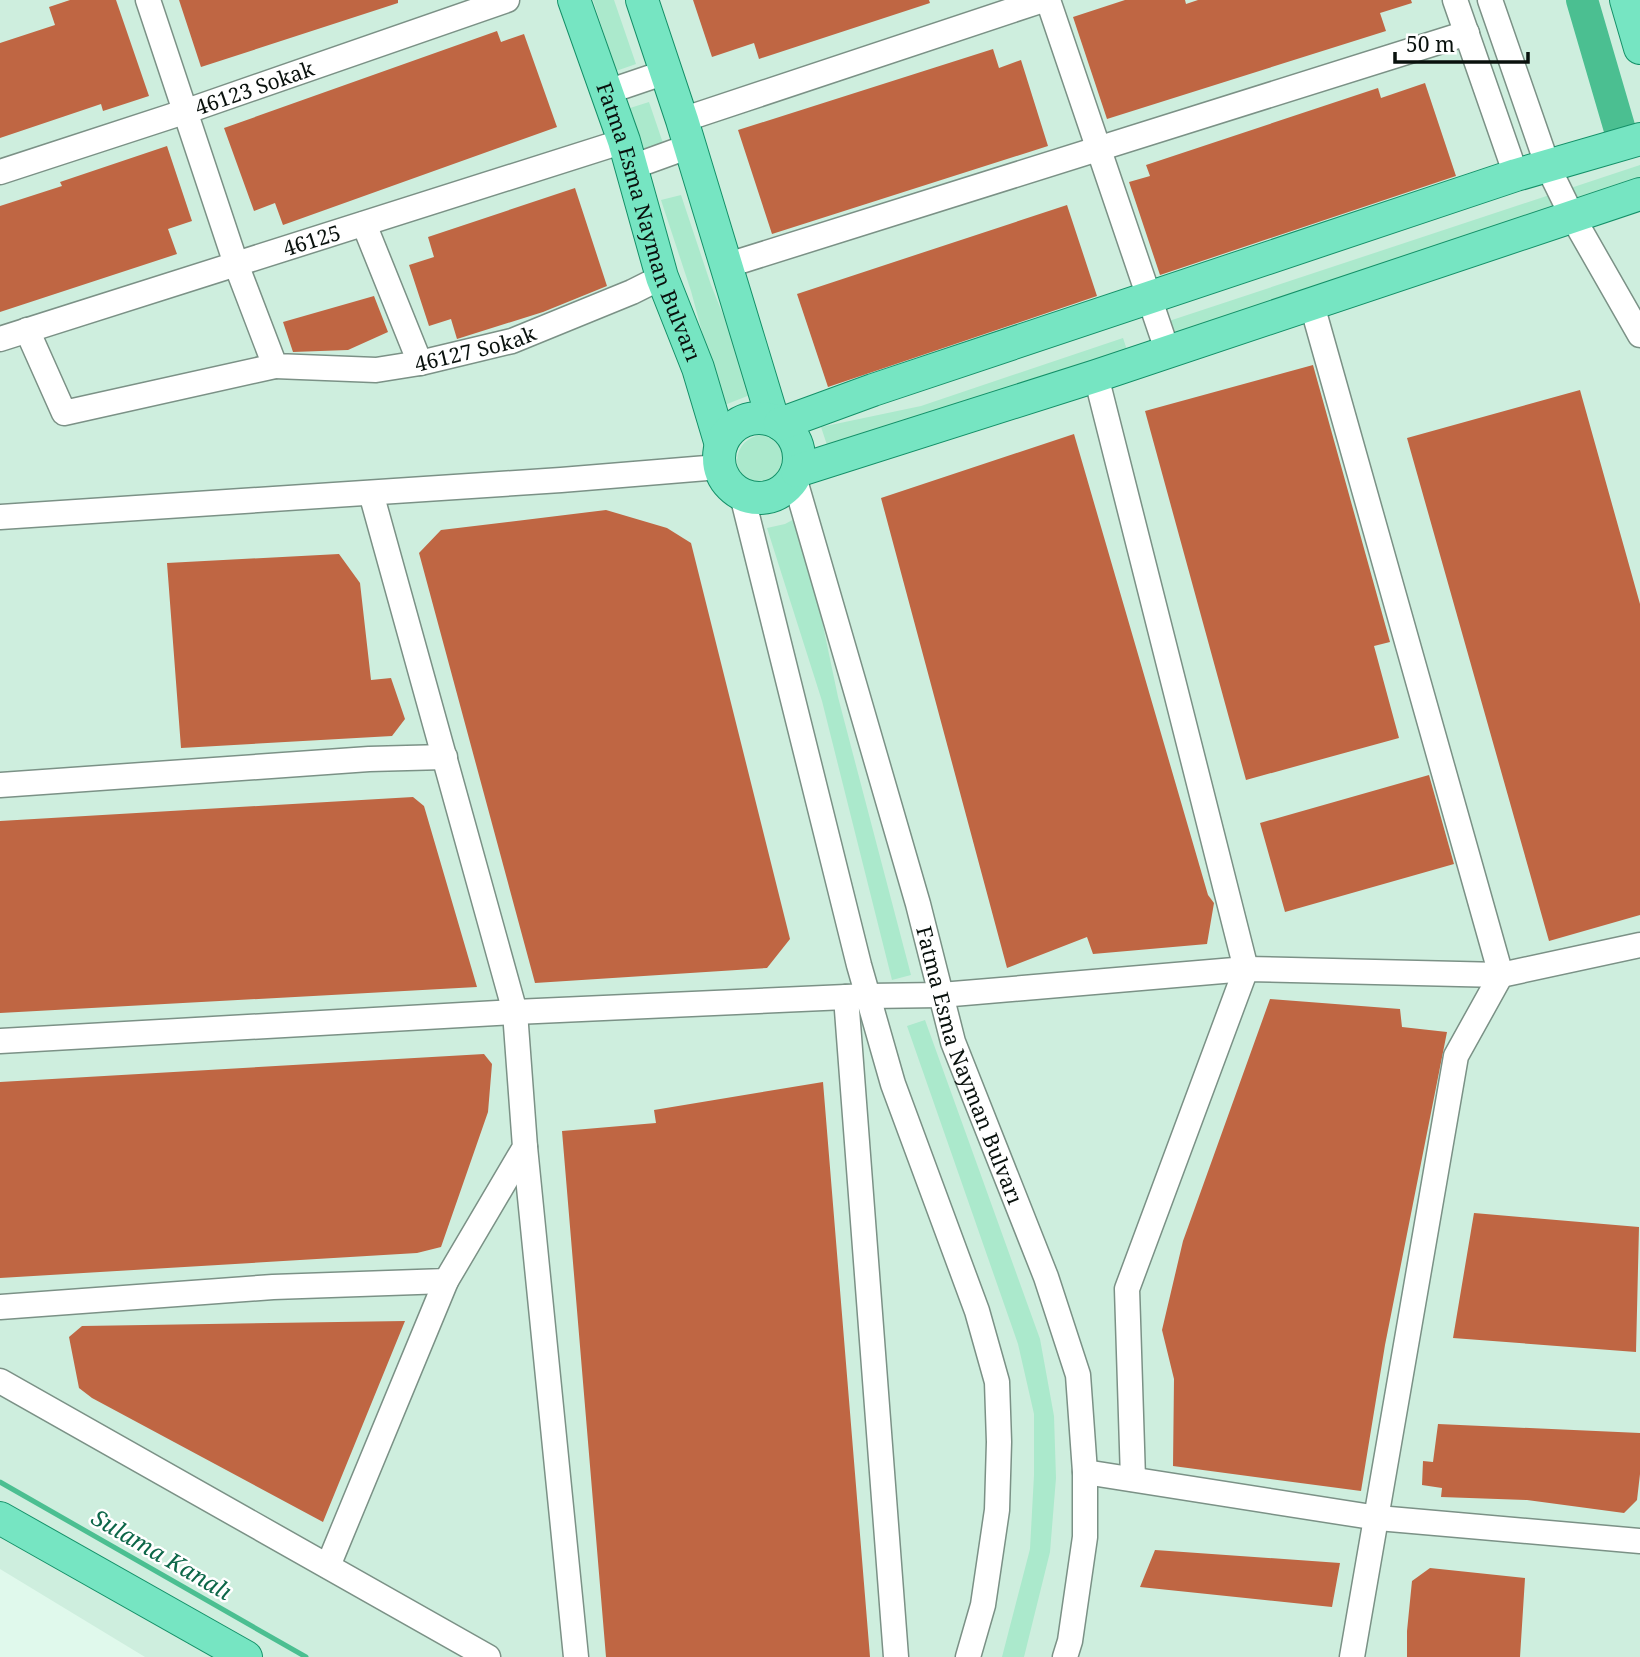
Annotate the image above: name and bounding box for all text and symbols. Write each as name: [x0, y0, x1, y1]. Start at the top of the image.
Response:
scale bar: [1395, 21, 1528, 65]
text: 50 m: [1406, 30, 1455, 58]
street label: 46123 Sokak: [191, 54, 318, 121]
street label: Fatma Esma Nayman Bulvarı: [590, 78, 708, 365]
street label: 46125: [279, 218, 344, 262]
street label: 46127 Sokak: [412, 319, 541, 378]
street label: Fatma Esma Nayman Bulvarı: [910, 923, 1030, 1208]
water label: Sulama Kanalı: [86, 1501, 238, 1607]

